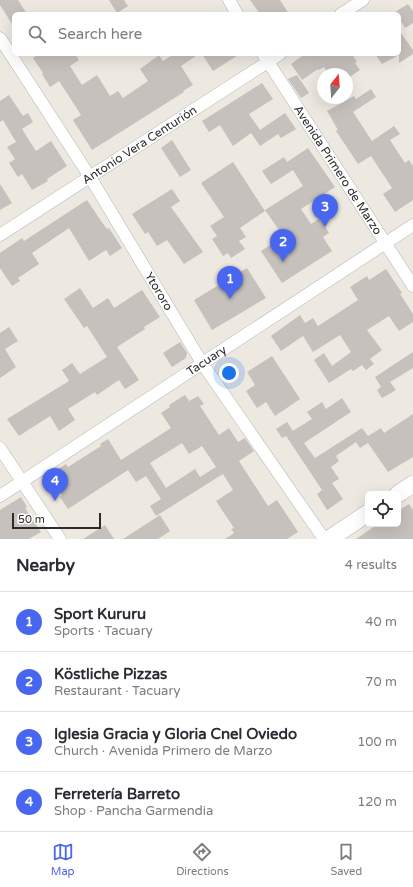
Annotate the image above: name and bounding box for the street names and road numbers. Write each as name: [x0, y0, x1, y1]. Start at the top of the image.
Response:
street label: Antonio Vera Centurión: [79, 103, 199, 187]
street label: Avenida Primero de Marzo: [291, 103, 385, 237]
street label: Ytororo: [142, 270, 176, 313]
street label: Tacuary: [184, 342, 229, 379]

